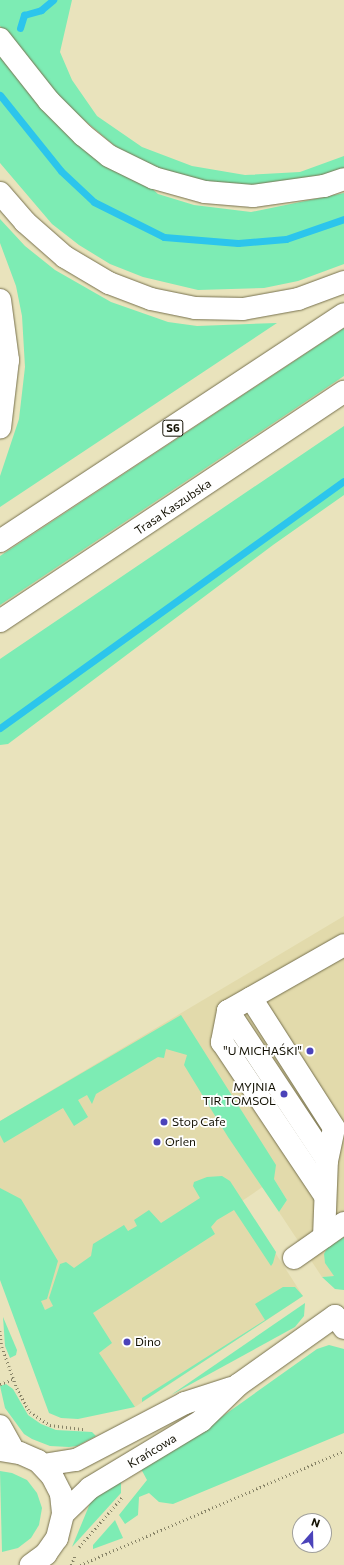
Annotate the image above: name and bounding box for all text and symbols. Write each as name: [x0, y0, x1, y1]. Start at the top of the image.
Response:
road number: S6: [162, 419, 184, 437]
street label: Trasa Kaszubska: [132, 476, 214, 538]
place label: "U MICHAŚKI": [223, 1044, 302, 1058]
marker: "U MICHAŚKI": [305, 1046, 315, 1056]
place label: MYJNIA TIR TOMSOL: [203, 1080, 276, 1108]
marker: MYJNIA TIR TOMSOL: [279, 1089, 289, 1099]
place label: Stop Cafe: [172, 1115, 226, 1129]
marker: Stop Cafe: [159, 1117, 169, 1127]
place label: Orlen: [165, 1135, 196, 1149]
marker: Orlen: [152, 1137, 162, 1147]
place label: Dino: [135, 1335, 161, 1349]
marker: Dino: [122, 1337, 132, 1347]
street label: Krańcowa: [125, 1431, 179, 1471]
north arrow: [292, 1513, 332, 1553]
text: N: [310, 1515, 322, 1530]

